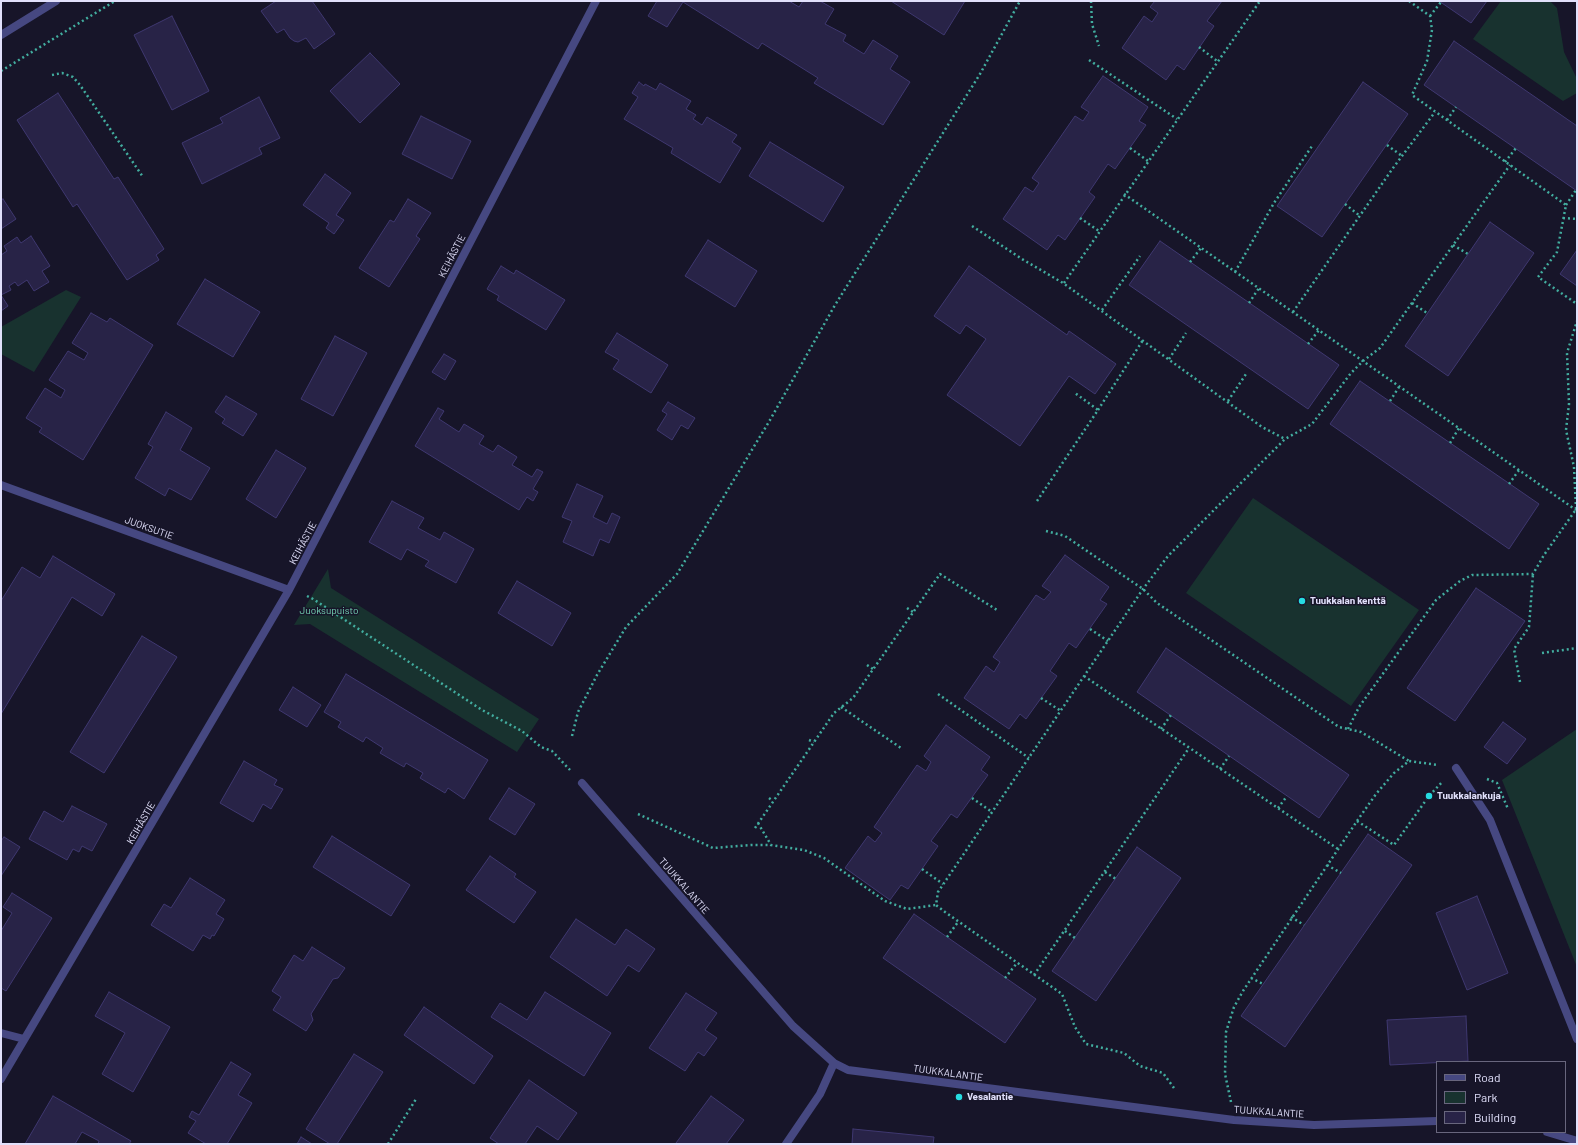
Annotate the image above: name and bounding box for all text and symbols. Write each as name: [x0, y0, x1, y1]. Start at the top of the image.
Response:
street label: KEIHÄSTIE: [436, 232, 468, 280]
street label: JUOKSUTIE: [123, 514, 175, 542]
street label: KEIHÄSTIE: [287, 519, 319, 567]
place label: Tuukkalan kenttä: [1310, 595, 1386, 607]
marker: Tuukkalan kenttä: [1297, 596, 1307, 606]
park label: Juoksupuisto: [300, 605, 358, 617]
place label: Tuukkalankuja: [1437, 790, 1501, 802]
marker: Tuukkalankuja: [1424, 791, 1434, 801]
street label: KEIHÄSTIE: [124, 800, 158, 846]
street label: TUUKKALANTIE: [656, 855, 712, 917]
legend: [1436, 1061, 1566, 1133]
street label: TUUKKALANTIE: [912, 1062, 984, 1084]
text: Road: [1474, 1070, 1501, 1084]
text: Park: [1474, 1090, 1498, 1104]
place label: Vesalantie: [967, 1091, 1013, 1103]
marker: Vesalantie: [954, 1092, 964, 1102]
street label: TUUKKALANTIE: [1233, 1104, 1305, 1120]
text: Building: [1474, 1110, 1516, 1124]

